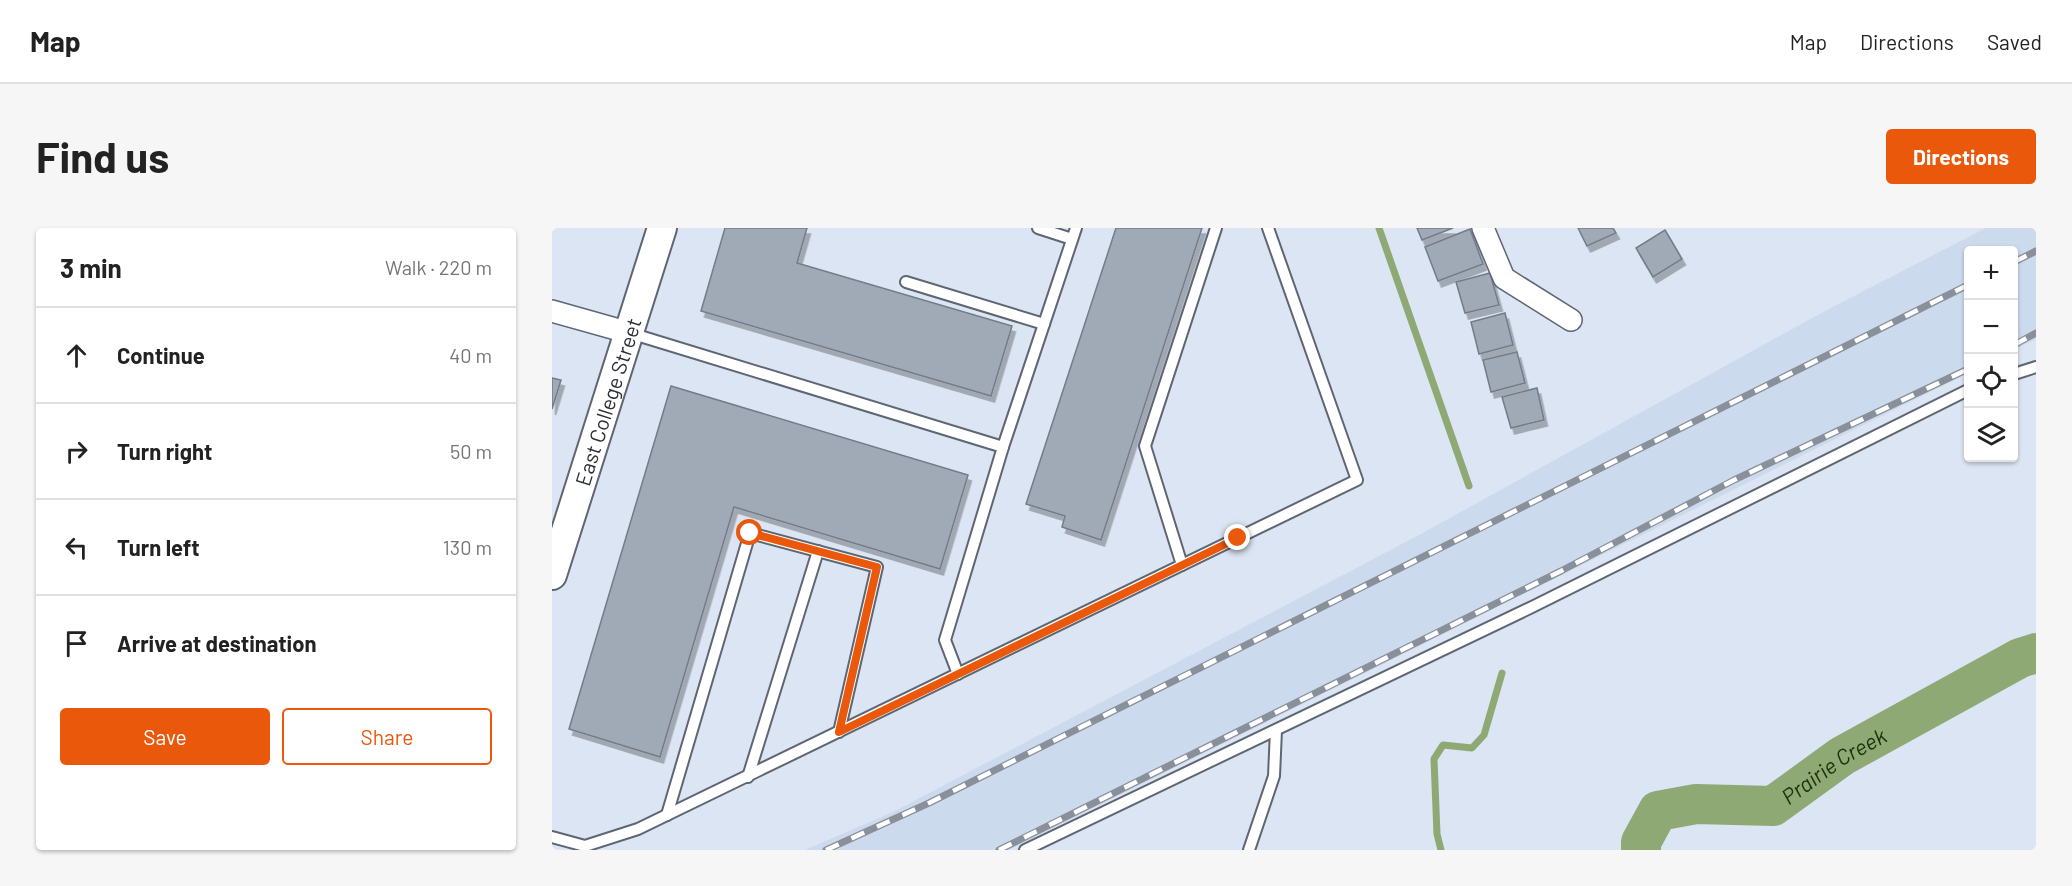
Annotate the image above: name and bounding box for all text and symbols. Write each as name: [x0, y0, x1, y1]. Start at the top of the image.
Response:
text: Map: [30, 24, 81, 58]
text: Map: [1790, 29, 1827, 54]
text: Directions: [1860, 29, 1954, 54]
text: Saved: [1987, 29, 2042, 54]
button: Directions: [1886, 129, 2036, 184]
text: Find us: [36, 131, 169, 181]
map controls: [1964, 246, 2018, 462]
button: +: [1964, 246, 2018, 300]
text: 3 min: [60, 252, 122, 283]
text: Walk · 220 m: [385, 255, 492, 279]
button: −: [1964, 300, 2018, 354]
street label: East College Street: [569, 315, 645, 488]
icon: ahead: [60, 339, 93, 372]
text: Continue: [117, 342, 205, 368]
text: 40 m: [449, 343, 492, 367]
button: locate: [1964, 354, 2018, 408]
button: layers: [1964, 408, 2018, 462]
icon: right: [60, 435, 93, 468]
text: Turn right: [117, 438, 212, 464]
text: 50 m: [450, 439, 492, 463]
route start: [736, 519, 762, 545]
route end: [1224, 524, 1250, 550]
icon: left: [60, 531, 93, 564]
text: Turn left: [117, 534, 200, 560]
text: 130 m: [443, 535, 492, 559]
icon: arrive: [60, 627, 93, 660]
text: Arrive at destination: [117, 630, 316, 656]
button: Save: [60, 708, 270, 765]
button: Share: [282, 708, 492, 765]
water label: Prairie Creek: [1776, 721, 1890, 809]

